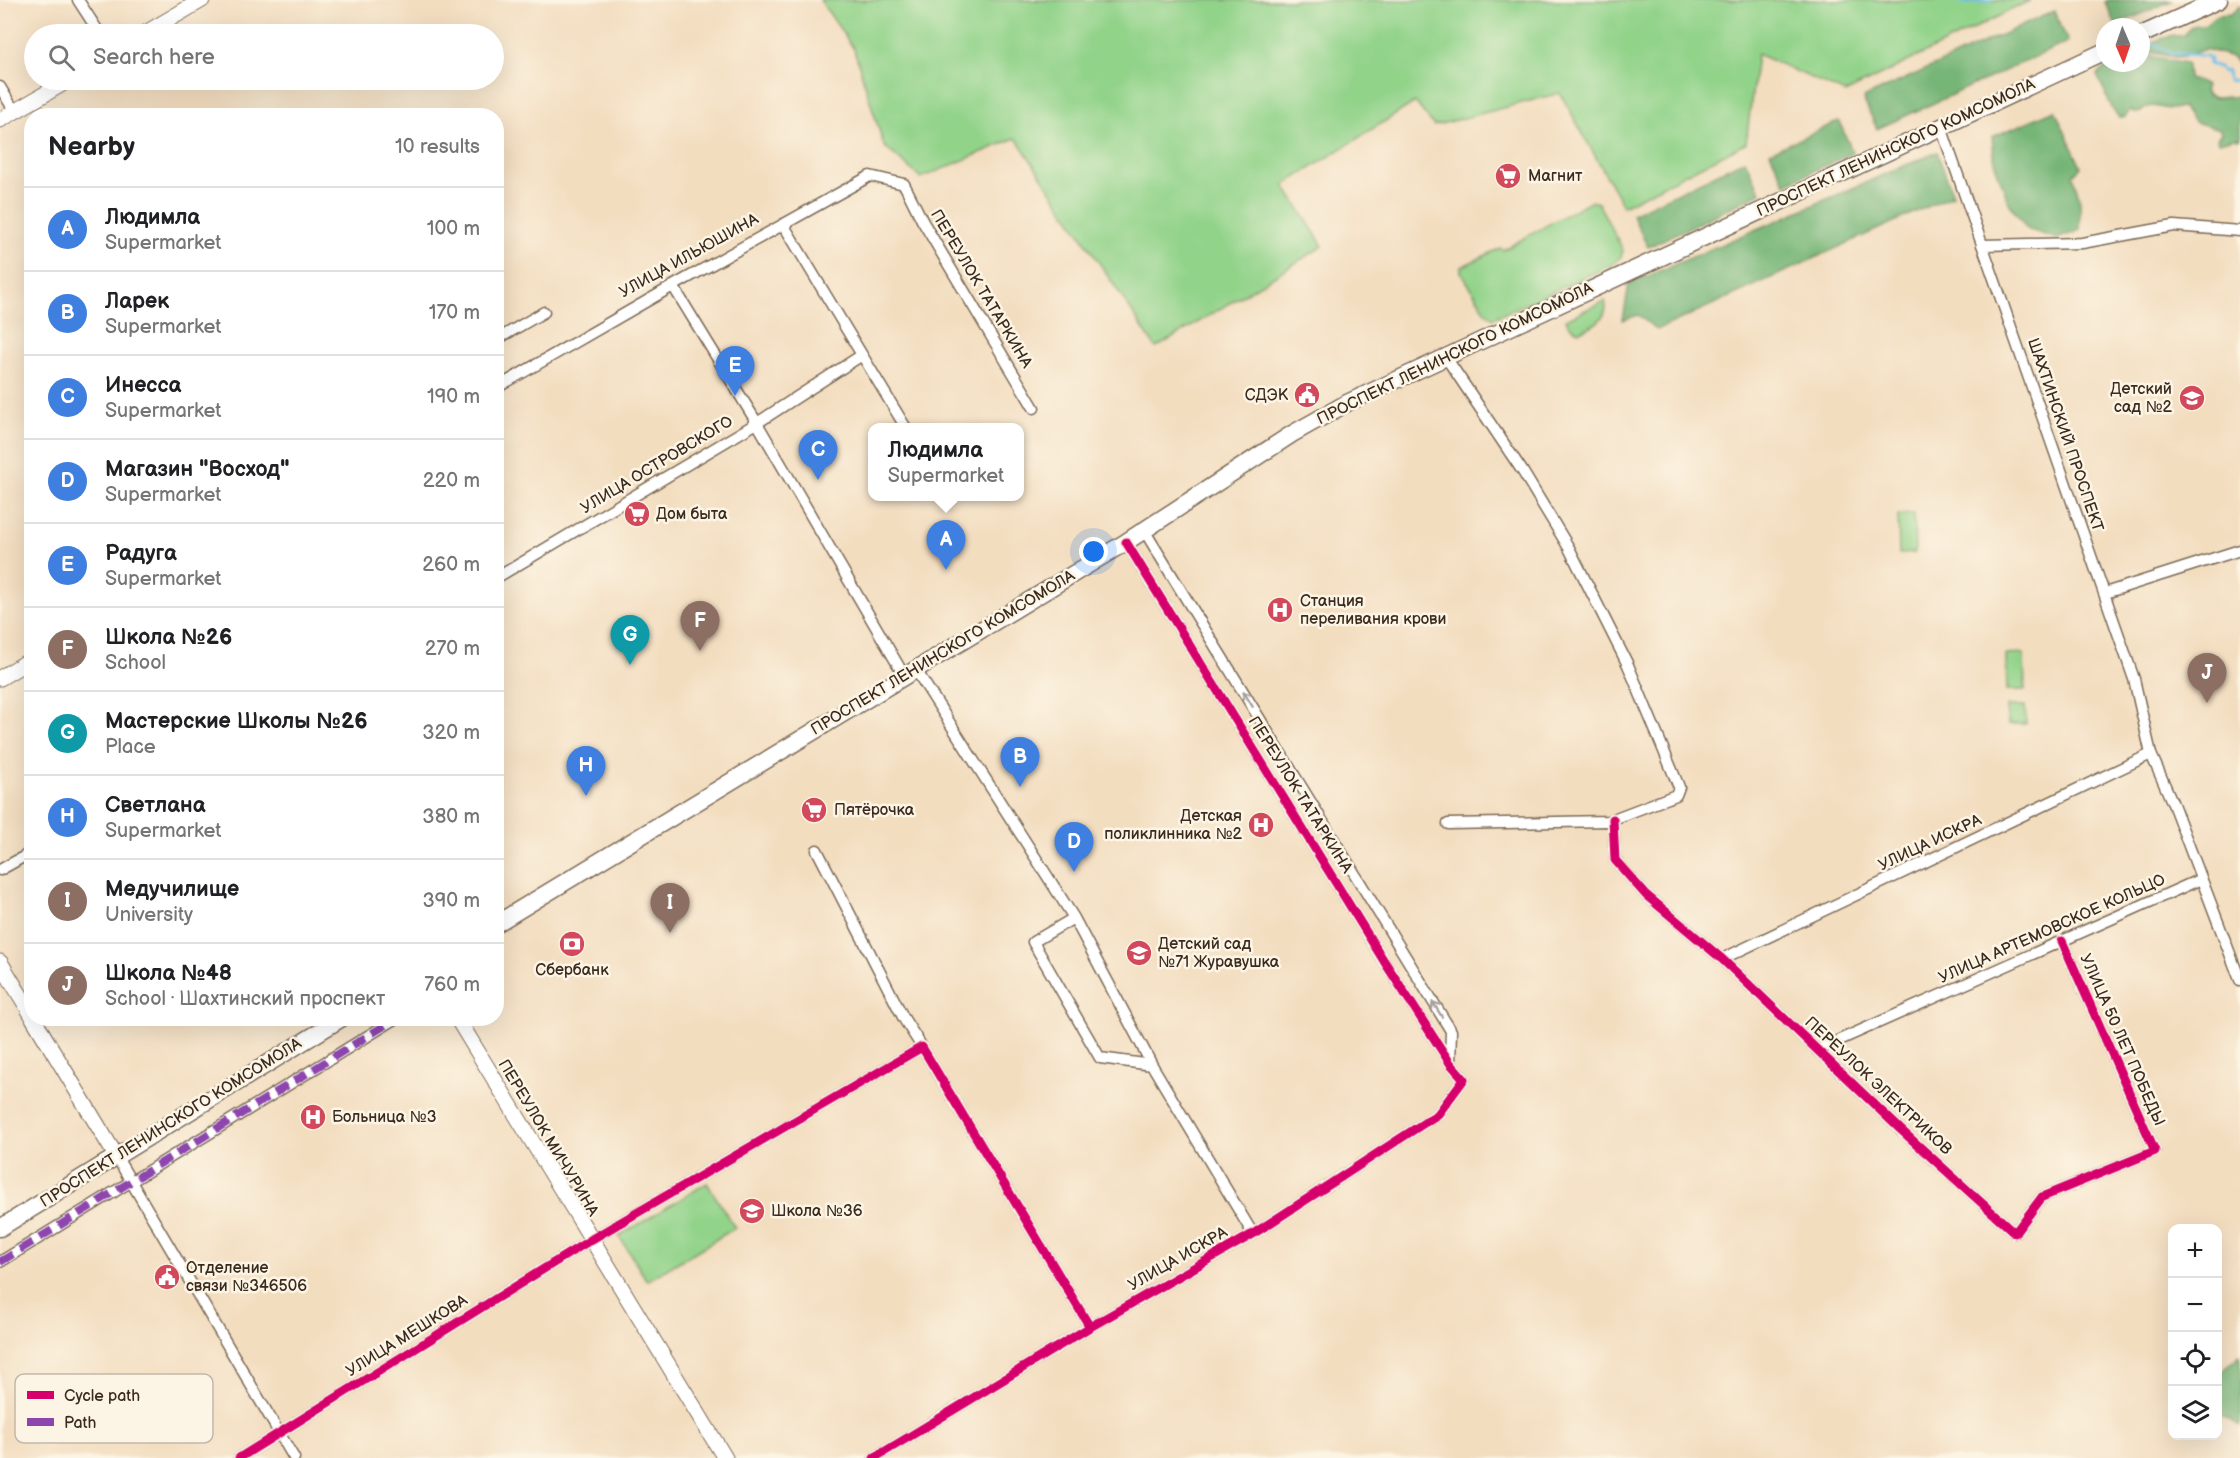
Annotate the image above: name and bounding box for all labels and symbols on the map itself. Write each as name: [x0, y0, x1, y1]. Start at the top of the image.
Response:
north arrow: [2096, 18, 2150, 72]
street label: ПРОСПЕКТ ЛЕНИНСКОГО КОМСОМОЛА: [1754, 75, 2038, 221]
supermarket icon: Магнит: [1493, 161, 1523, 191]
place label: Магнит: [1528, 167, 1583, 186]
street label: ПЕРЕУЛОК ТАТАРКИНА: [926, 206, 1036, 372]
street label: УЛИЦА ИЛЬЮШИНА: [616, 210, 762, 302]
street label: ПРОСПЕКТ ЛЕНИНСКОГО КОМСОМОЛА: [1314, 279, 1596, 429]
street label: ШАХТИНСКИЙ ПРОСПЕКТ: [2023, 336, 2107, 535]
pin: E: [716, 346, 754, 396]
public building icon: СДЭК: [1292, 380, 1322, 410]
place label: Детский сад №2: [2110, 380, 2173, 417]
school or university icon: Детский сад №2: [2177, 383, 2207, 413]
place label: СДЭК: [1245, 386, 1289, 405]
street label: УЛИЦА ОСТРОВСКОГО: [578, 412, 737, 518]
pin: C: [798, 430, 838, 480]
supermarket icon: Дом быта: [622, 499, 652, 529]
place label: Дом быта: [656, 505, 728, 524]
pin: A: [926, 520, 966, 570]
your location: [1079, 537, 1108, 566]
street label: ПРОСПЕКТ ЛЕНИНСКОГО КОМСОМОЛА: [808, 566, 1079, 740]
place label: Станция переливания крови: [1300, 592, 1446, 629]
hospital icon: Станция переливания крови: [1265, 595, 1295, 625]
pin: F: [680, 602, 720, 651]
pin: G: [610, 616, 650, 665]
pin: J: [2188, 654, 2226, 703]
one-way arrow: [1241, 691, 1253, 708]
street label: ПЕРЕУЛОК ТАТАРКИНА: [1244, 713, 1356, 877]
pin: B: [1000, 738, 1040, 787]
pin: H: [566, 746, 606, 796]
supermarket icon: Пятёрочка: [799, 795, 829, 825]
place label: Пятёрочка: [834, 801, 915, 820]
place label: Детская поликлинника №2: [1104, 807, 1243, 844]
hospital icon: Детская поликлинника №2: [1246, 810, 1276, 840]
street label: УЛИЦА ИСКРА: [1875, 811, 1985, 875]
pin: D: [1054, 822, 1094, 872]
street label: УЛИЦА АРТЕМОВСКОЕ КОЛЬЦО: [1936, 870, 2169, 988]
pin: I: [650, 884, 690, 933]
bank icon: Сбербанк: [557, 929, 587, 959]
place label: Детский сад №71 Журавушка: [1158, 935, 1280, 972]
school or university icon: Детский сад №71 Журавушка: [1124, 938, 1154, 968]
street label: УЛИЦА 50 ЛЕТ ПОБЕДЫ: [2075, 951, 2169, 1129]
place label: Сбербанк: [535, 961, 609, 980]
one-way arrow: [1430, 1001, 1442, 1018]
street label: ПЕРЕУЛОК ЭЛЕКТРИКОВ: [1801, 1013, 1955, 1159]
street label: ПРОСПЕКТ ЛЕНИНСКОГО КОМСОМОЛА: [37, 1034, 305, 1212]
street label: ПЕРЕУЛОК МИЧУРИНА: [494, 1056, 603, 1220]
hospital icon: Больница №3: [298, 1102, 328, 1132]
place label: Больница №3: [332, 1108, 437, 1127]
school or university icon: Школа №36: [737, 1196, 767, 1226]
place label: Школа №36: [771, 1202, 863, 1221]
street label: УЛИЦА ИСКРА: [1125, 1223, 1231, 1295]
place label: Отделение связи №346506: [186, 1259, 307, 1296]
public building icon: Отделение связи №346506: [152, 1262, 182, 1292]
street label: УЛИЦА МЕШКОВА: [343, 1291, 471, 1381]
legend: [15, 1374, 213, 1443]
text: Cycle path: [64, 1387, 140, 1406]
text: Path: [64, 1414, 96, 1433]

